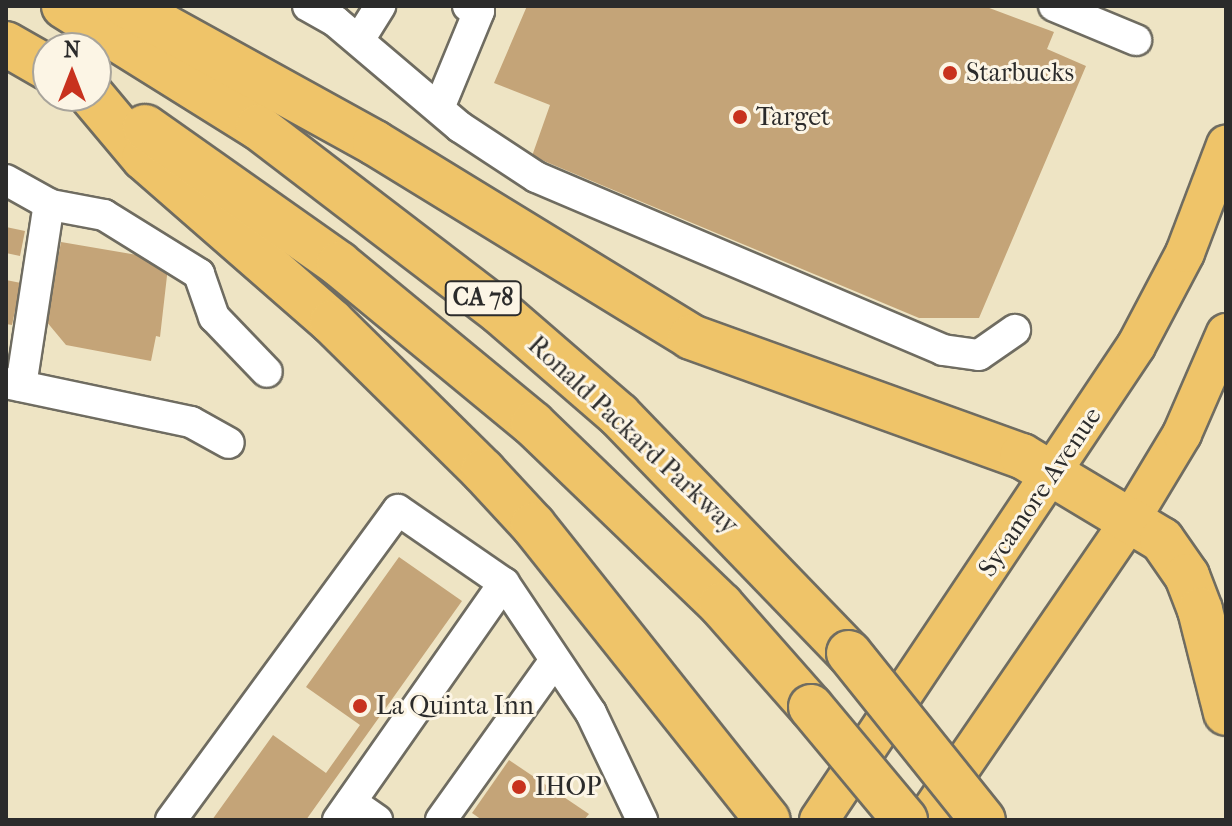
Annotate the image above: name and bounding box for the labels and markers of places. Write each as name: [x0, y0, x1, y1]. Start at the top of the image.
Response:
place label: Starbucks: [966, 57, 1074, 89]
marker: Starbucks: [941, 64, 959, 82]
place label: Target: [756, 101, 830, 133]
marker: Target: [731, 108, 749, 126]
place label: La Quinta Inn: [376, 690, 534, 722]
marker: La Quinta Inn: [351, 697, 369, 715]
place label: IHOP: [535, 771, 601, 803]
marker: IHOP: [510, 778, 528, 796]

